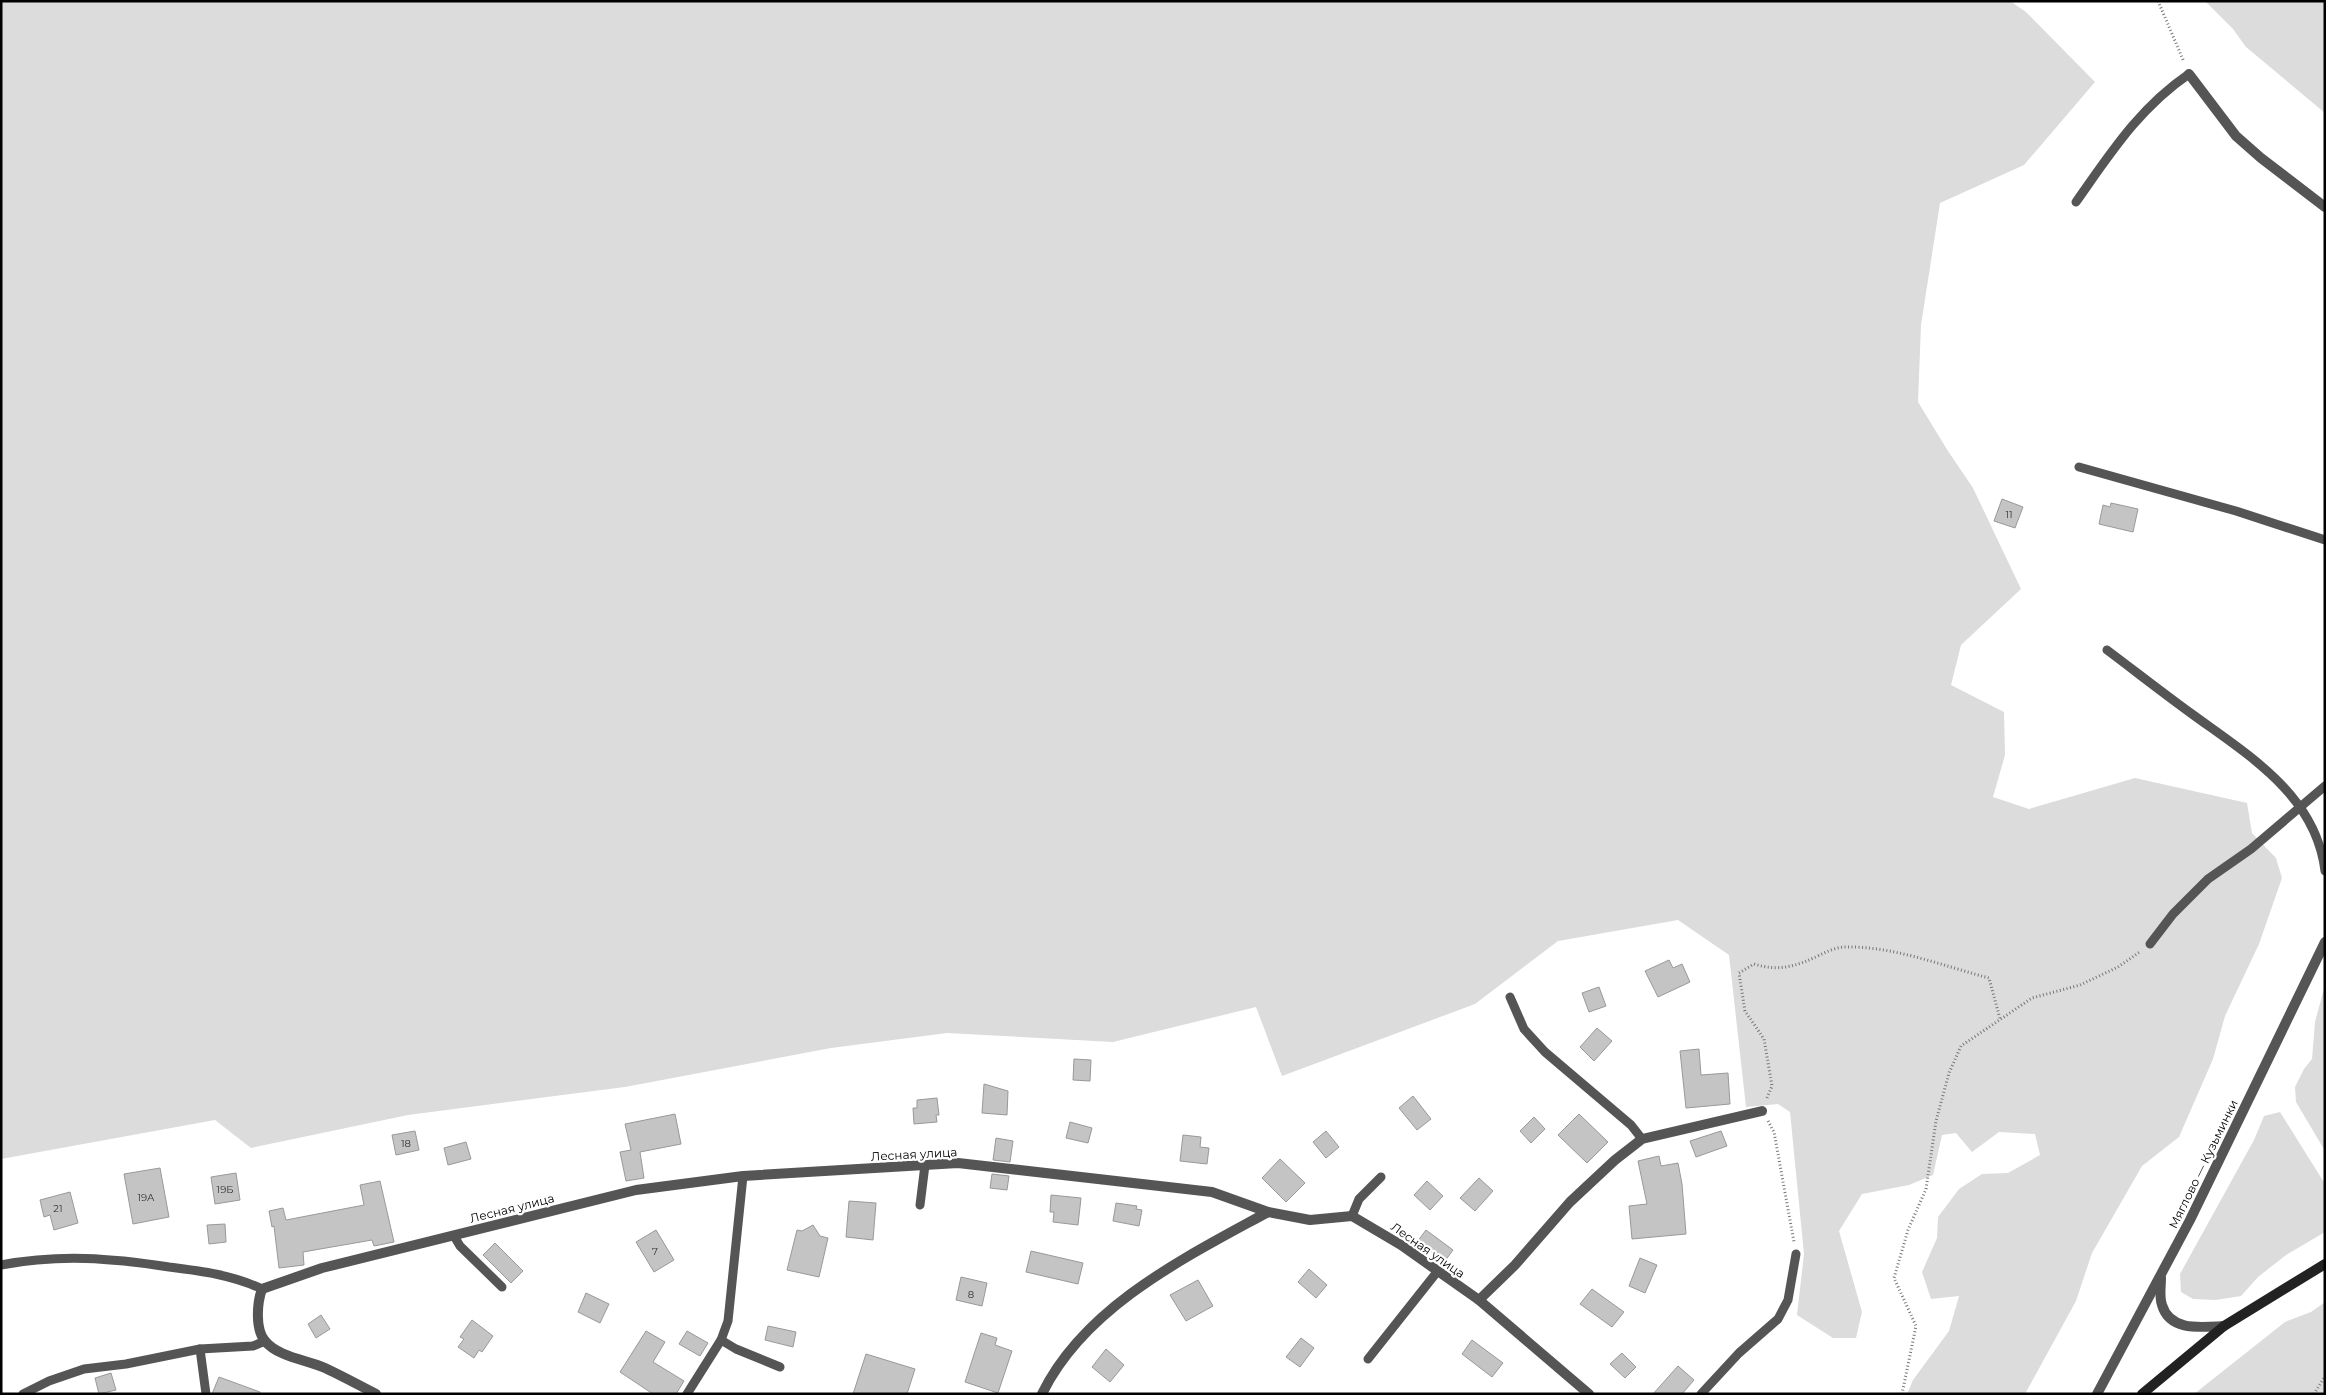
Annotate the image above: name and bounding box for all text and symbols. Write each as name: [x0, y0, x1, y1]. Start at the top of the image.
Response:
house number: 11: [2005, 508, 2013, 521]
street label: Мяглово — Кузьминки: [2165, 1097, 2241, 1231]
house number: 18: [401, 1137, 411, 1150]
street label: Лесная улица: [870, 1144, 958, 1164]
house number: 19Б: [217, 1183, 233, 1196]
street label: Лесная улица: [468, 1190, 556, 1226]
house number: 19А: [137, 1191, 155, 1204]
house number: 21: [53, 1202, 63, 1215]
street label: Лесная улица: [1388, 1219, 1468, 1281]
house number: 7: [652, 1245, 658, 1258]
house number: 8: [968, 1288, 974, 1301]

